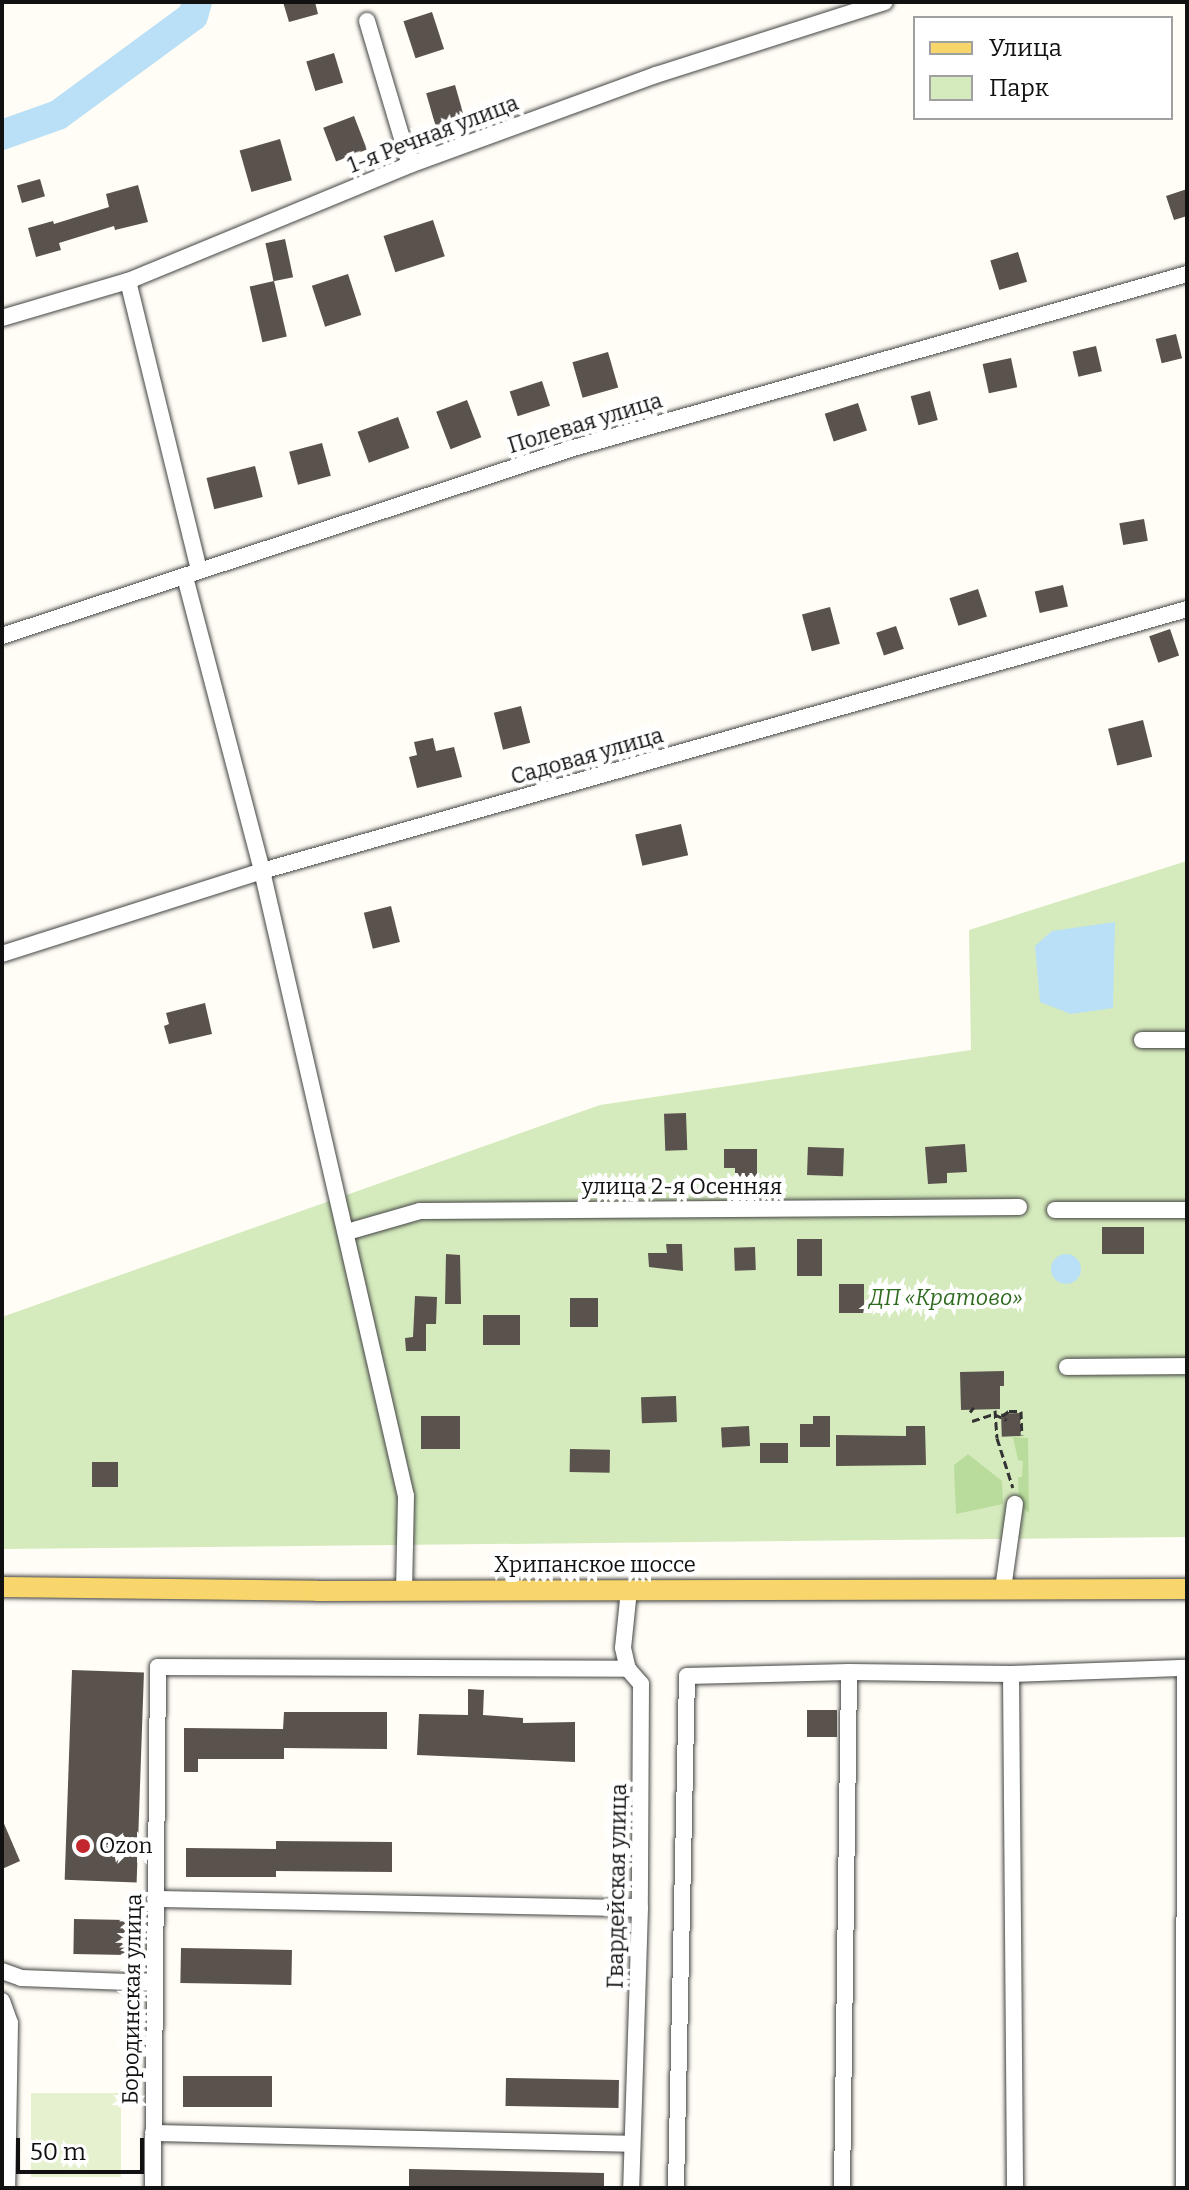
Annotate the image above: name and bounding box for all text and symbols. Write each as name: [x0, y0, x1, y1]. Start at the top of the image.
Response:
legend: [913, 16, 1173, 120]
text: Улица: [989, 34, 1062, 62]
text: Парк: [989, 74, 1049, 102]
street label: 1-я Речная улица: [344, 89, 522, 179]
street label: Полевая улица: [505, 387, 665, 459]
street label: Садовая улица: [508, 722, 666, 790]
street label: улица 2-я Осенняя: [582, 1174, 782, 1200]
park label: ДП «Кратово»: [869, 1285, 1023, 1311]
street label: Хрипанское шоссе: [494, 1552, 696, 1578]
street label: Гвардейская улица: [602, 1783, 632, 1989]
place label: Ozon: [99, 1833, 153, 1859]
marker: Ozon: [74, 1837, 92, 1855]
street label: Бородинская улица: [117, 1893, 147, 2105]
scale bar: [20, 2122, 148, 2172]
text: 50 m: [30, 2138, 86, 2166]

